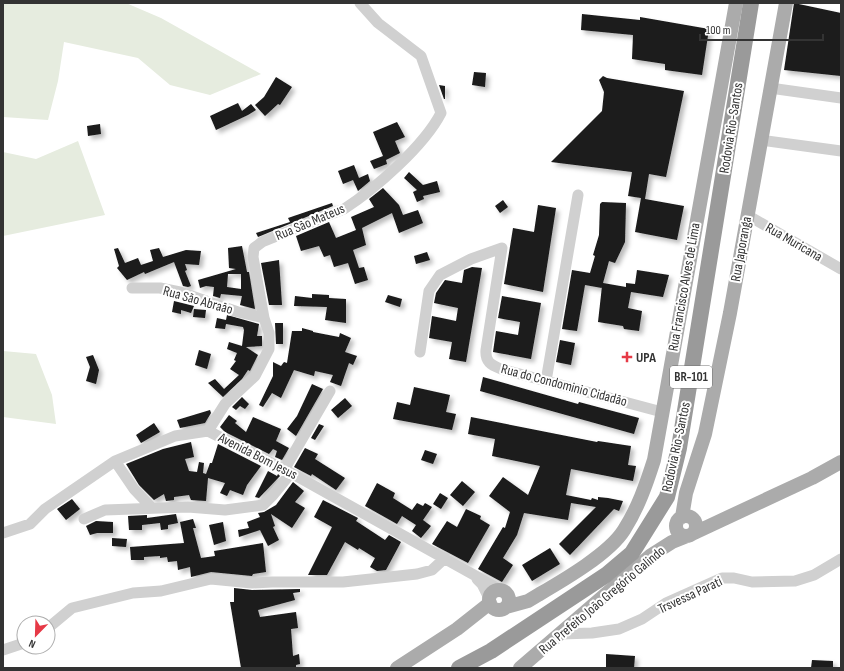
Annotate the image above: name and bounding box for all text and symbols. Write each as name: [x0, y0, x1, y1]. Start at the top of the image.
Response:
scale bar: [700, 16, 823, 42]
text: 100 m: [706, 23, 731, 38]
street label: Rodovia Rio-Santos: [715, 81, 747, 175]
street label: Rua São Mateus: [273, 200, 347, 244]
street label: Rua Japoranga: [727, 215, 755, 283]
street label: Rua Muricana: [763, 219, 825, 265]
street label: Rua Francisco Alves de Lima: [664, 221, 704, 353]
street label: Rua São Abraão: [161, 282, 235, 318]
place label: UPA: [636, 349, 656, 366]
marker: UPA: [621, 351, 633, 363]
street label: Rua do Condominio Cidadão: [499, 360, 629, 410]
road number: BR-101: [670, 366, 712, 388]
street label: Rodovia Rio-Santos: [658, 400, 694, 494]
street label: Avenida Bom Jesus: [215, 428, 300, 483]
street label: Rua Prefeito João Gregório Galindo: [535, 542, 669, 658]
street label: Trsvessa Parati: [655, 573, 725, 617]
north arrow: [16, 615, 56, 655]
text: N: [27, 637, 38, 651]

